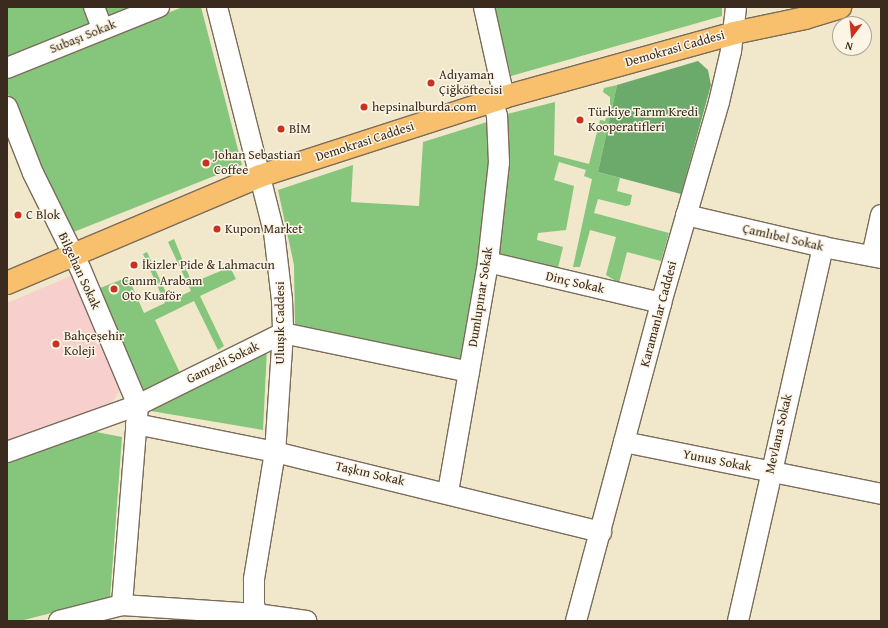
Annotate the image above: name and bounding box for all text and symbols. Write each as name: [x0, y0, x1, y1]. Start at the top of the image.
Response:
north arrow: [832, 16, 872, 56]
street label: Subaşı Sokak: [48, 17, 118, 57]
street label: Demokrasi Caddesi: [623, 27, 727, 71]
text: N: [843, 38, 855, 55]
place label: Adıyaman Çiğköftecisi: [439, 68, 503, 99]
marker: Adıyaman Çiğköftecisi: [426, 78, 436, 88]
place label: hepsinalburda.com: [372, 99, 477, 115]
marker: hepsinalburda.com: [359, 102, 369, 112]
place label: Türkiye Tarım Kredi Kooperatifleri: [588, 105, 698, 136]
marker: Türkiye Tarım Kredi Kooperatifleri: [575, 115, 585, 125]
street label: Demokrasi Caddesi: [314, 119, 416, 165]
place label: BİM: [289, 121, 311, 137]
marker: BİM: [276, 124, 286, 134]
place label: Johan Sebastian Coffee: [214, 148, 300, 179]
marker: Johan Sebastian Coffee: [201, 158, 211, 168]
place label: C Blok: [26, 207, 60, 223]
marker: C Blok: [13, 210, 23, 220]
place label: Kupon Market: [225, 221, 303, 237]
street label: Çamlıbel Sokak: [741, 221, 825, 255]
marker: Kupon Market: [212, 224, 222, 234]
street label: Bilgehan Sokak: [54, 230, 104, 312]
street label: Dumlupınar Sokak: [465, 246, 497, 348]
place label: İkizler Pide & Lahmacun: [142, 257, 275, 273]
street label: Karamanlar Caddesi: [637, 259, 681, 369]
marker: İkizler Pide & Lahmacun: [129, 260, 139, 270]
street label: Dinç Sokak: [544, 269, 606, 297]
place label: Canım Arabam Oto Kuaför: [122, 274, 202, 305]
street label: Uluışık Caddesi: [272, 281, 288, 365]
marker: Canım Arabam Oto Kuaför: [109, 284, 119, 294]
place label: Bahçeşehir Koleji: [64, 329, 124, 360]
marker: Bahçeşehir Koleji: [51, 339, 61, 349]
street label: Gamzeli Sokak: [184, 339, 262, 387]
street label: Mevlana Sokak: [762, 392, 796, 476]
street label: Yunus Sokak: [681, 447, 753, 475]
street label: Taşkın Sokak: [334, 458, 406, 490]

